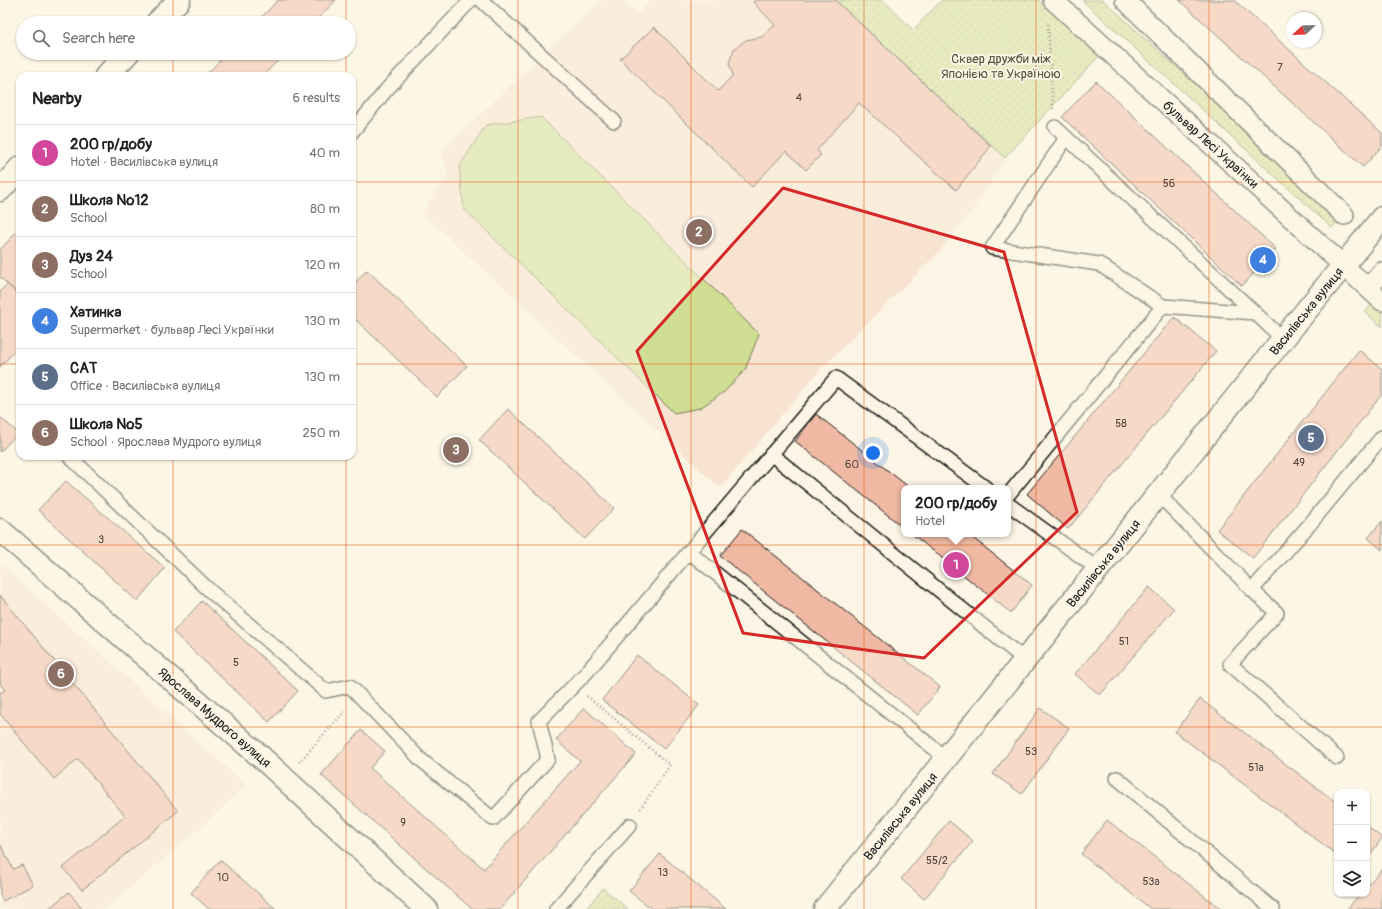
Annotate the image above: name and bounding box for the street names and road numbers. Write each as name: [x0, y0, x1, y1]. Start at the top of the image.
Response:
street label: бульвар Лесі Українки: [1159, 98, 1262, 192]
street label: Василівська вулиця: [1266, 264, 1347, 359]
street label: Василівська вулиця: [1063, 516, 1144, 611]
street label: Ярослава Мудрого вулиця: [155, 664, 274, 771]
street label: Василівська вулиця: [860, 769, 941, 864]

